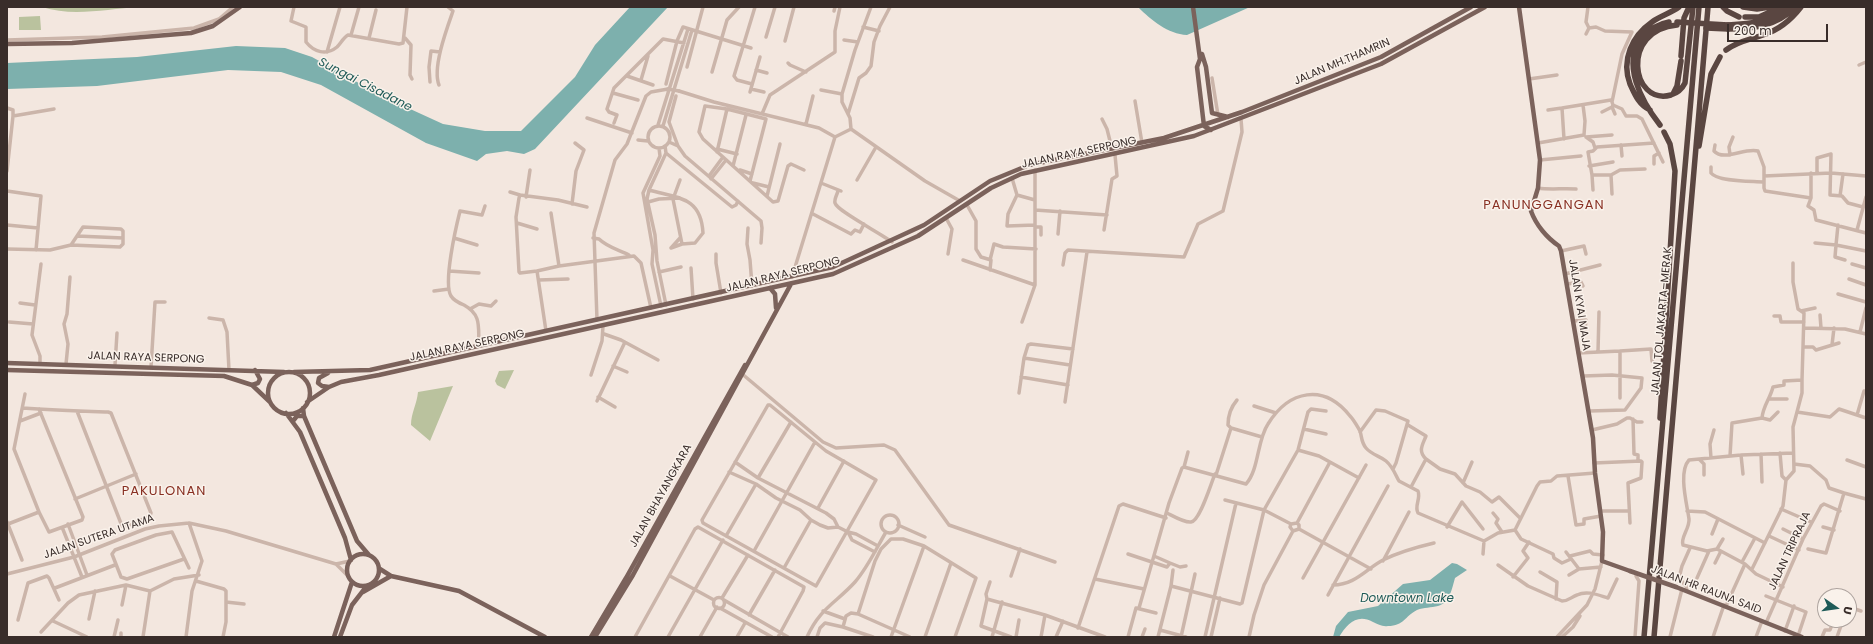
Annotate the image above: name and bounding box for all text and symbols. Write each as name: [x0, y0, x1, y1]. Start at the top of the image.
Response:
scale bar: [1729, 16, 1830, 42]
text: 200 m: [1734, 22, 1772, 39]
street label: JALAN MH.THAMRIN: [1292, 36, 1392, 88]
water label: Sungai Cisadane: [316, 55, 414, 115]
street label: JALAN RAYA SERPONG: [1020, 134, 1138, 172]
district label: PANUNGGANGAN: [1483, 198, 1605, 214]
street label: JALAN TOL JAKARTA–MERAK: [1649, 246, 1675, 396]
street label: JALAN RAYA SERPONG: [725, 254, 841, 296]
street label: JALAN KYAI MAJA: [1565, 258, 1593, 352]
street label: JALAN RAYA SERPONG: [408, 327, 526, 365]
street label: JALAN RAYA SERPONG: [87, 349, 205, 367]
street label: JALAN BHAYANGKARA: [627, 442, 695, 550]
district label: PAKULONAN: [122, 484, 206, 500]
street label: JALAN TRIPRAJA: [1766, 510, 1814, 592]
street label: JALAN SUTERA UTAMA: [42, 512, 156, 562]
street label: JALAN HR RAUNA SAID: [1649, 563, 1763, 617]
north arrow: [1817, 588, 1857, 628]
water label: Downtown Lake: [1360, 592, 1454, 606]
text: U: [1839, 605, 1856, 616]

